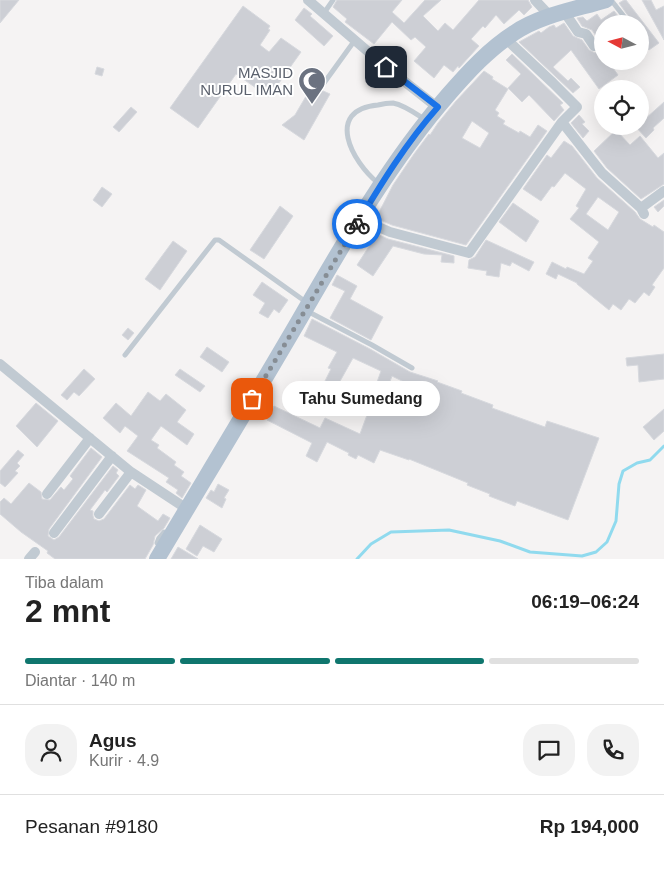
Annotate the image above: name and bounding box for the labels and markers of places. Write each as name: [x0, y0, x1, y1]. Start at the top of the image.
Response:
pin: [365, 46, 407, 88]
place label: MASJID NURUL IMAN: [200, 64, 293, 98]
mosque icon: MASJID NURUL IMAN: [297, 66, 327, 105]
pin: [231, 378, 273, 420]
callout: Tahu Sumedang: [282, 382, 440, 416]

